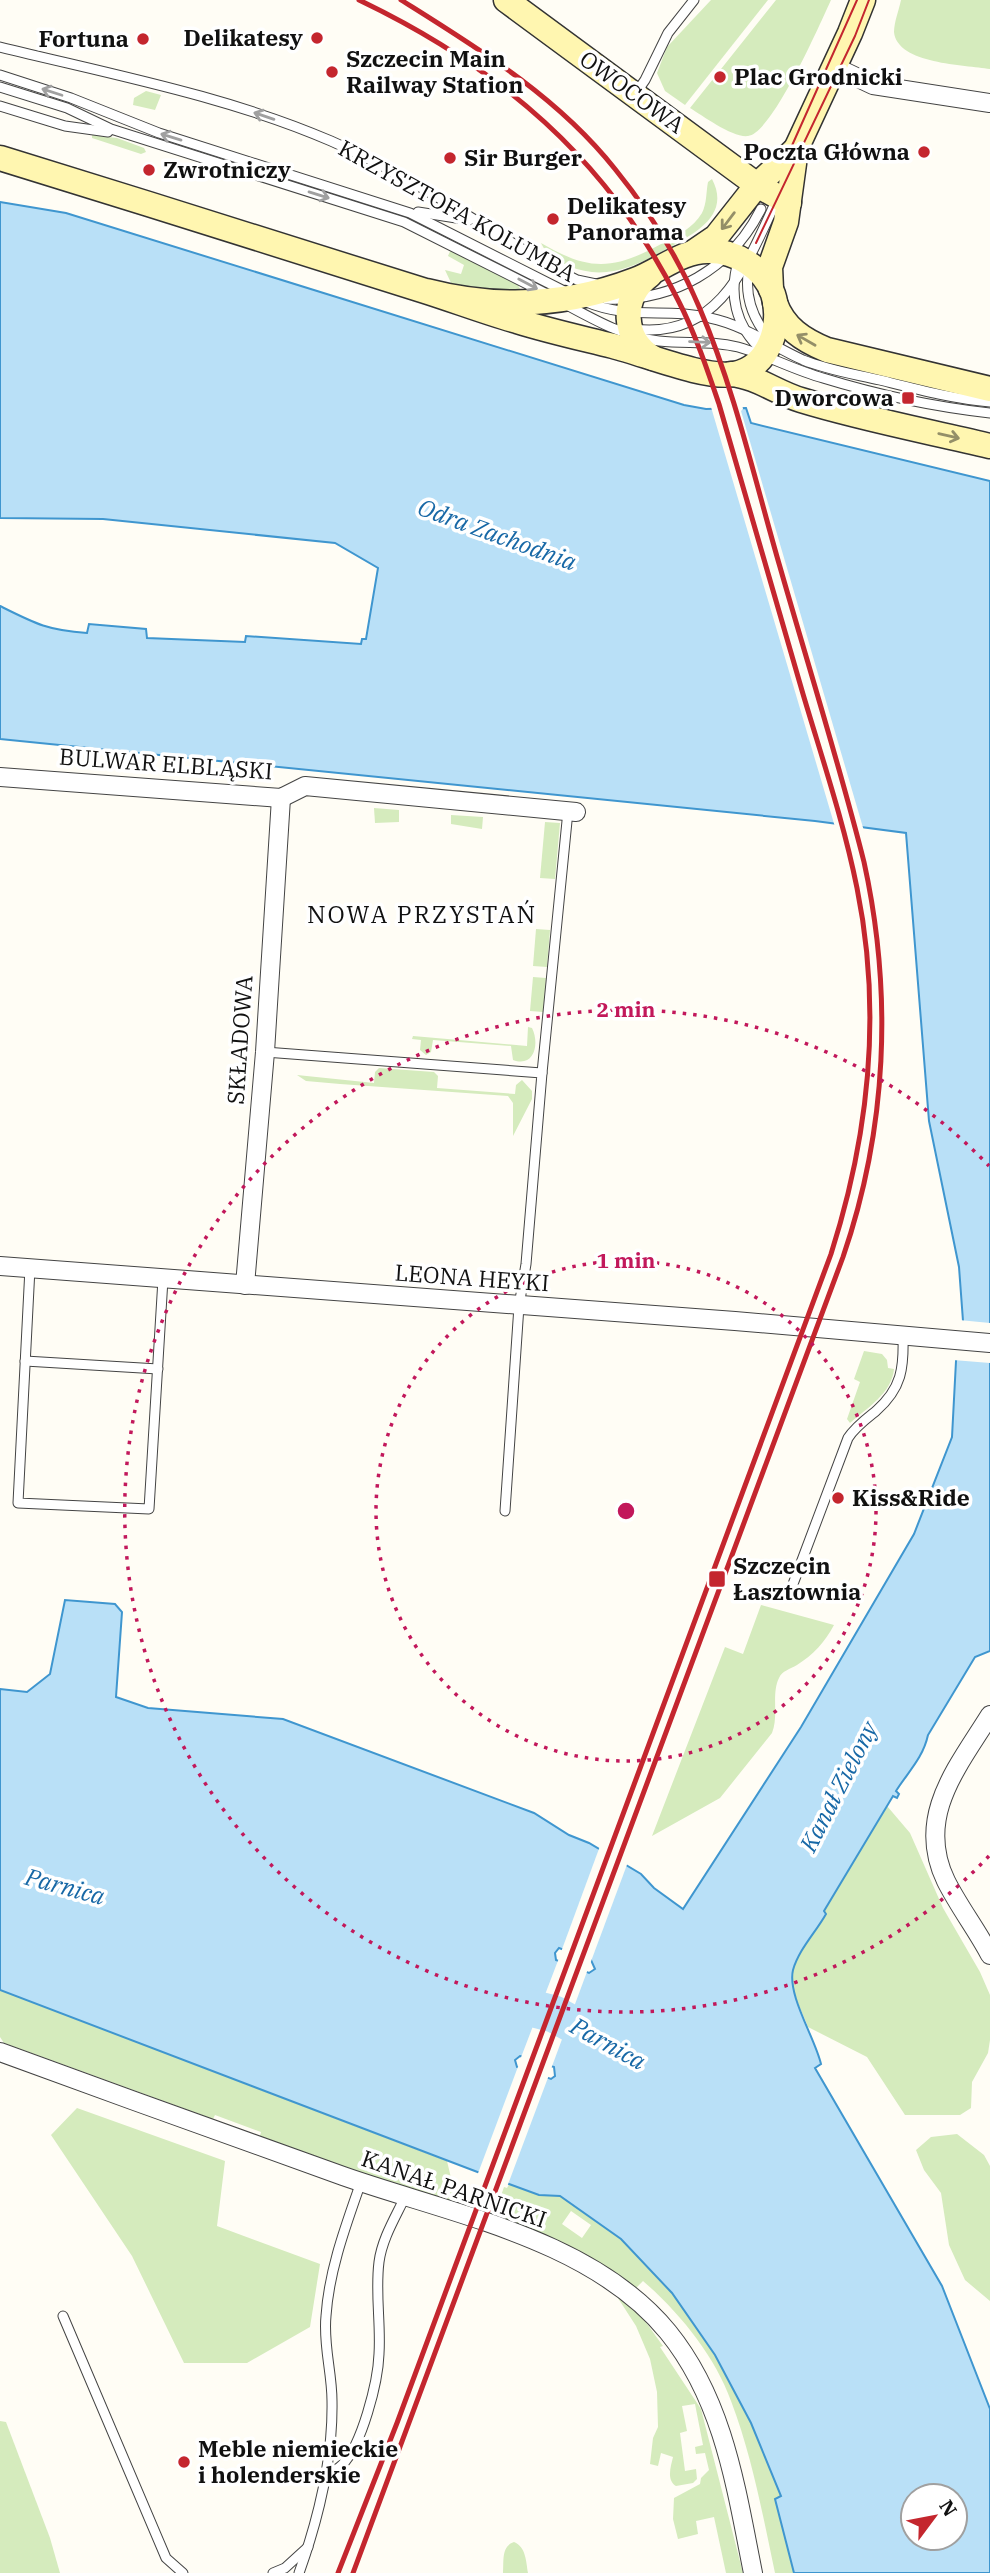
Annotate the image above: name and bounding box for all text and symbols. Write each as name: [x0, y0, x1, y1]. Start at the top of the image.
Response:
place label: Delikatesy: [184, 22, 303, 52]
place label: Fortuna: [39, 23, 129, 53]
marker: Delikatesy: [309, 30, 325, 46]
marker: Fortuna: [135, 31, 151, 47]
place label: Szczecin Main Railway Station: [346, 43, 523, 99]
street label: OWOCOWA: [574, 43, 691, 139]
place label: Plac Grodnicki: [734, 61, 903, 91]
marker: Szczecin Main Railway Station: [324, 64, 340, 80]
marker: Plac Grodnicki: [712, 69, 728, 85]
one-way arrow: [41, 84, 63, 97]
one-way arrow: [253, 109, 275, 122]
one-way arrow: [160, 129, 182, 142]
street label: KRZYSZTOFA KOLUMBA: [334, 132, 582, 288]
place label: Poczta Główna: [743, 136, 910, 166]
place label: Sir Burger: [464, 142, 583, 172]
marker: Poczta Główna: [916, 144, 932, 160]
marker: Sir Burger: [442, 150, 458, 166]
place label: Zwrotniczy: [163, 154, 291, 184]
marker: Zwrotniczy: [141, 162, 157, 178]
one-way arrow: [308, 189, 330, 202]
place label: Delikatesy Panorama: [567, 190, 686, 246]
marker: Delikatesy Panorama: [545, 211, 561, 227]
one-way arrow: [721, 212, 736, 231]
one-way arrow: [517, 278, 538, 291]
one-way arrow: [797, 333, 817, 347]
one-way arrow: [688, 335, 711, 348]
place label: Dworcowa: [775, 382, 894, 412]
marker: Dworcowa: [900, 390, 916, 406]
one-way arrow: [938, 430, 960, 443]
water label: Odra Zachodnia: [414, 491, 581, 578]
street label: BULWAR ELBLĄSKI: [58, 741, 274, 785]
district label: NOWA PRZYSTAŃ: [307, 898, 537, 930]
street label: SKŁADOWA: [220, 974, 258, 1105]
text: 2 min: [597, 995, 655, 1023]
text: 1 min: [597, 1246, 655, 1274]
street label: LEONA HEYKI: [394, 1257, 550, 1297]
place label: Kiss&Ride: [852, 1482, 970, 1512]
marker: Kiss&Ride: [830, 1490, 846, 1506]
centre of rings: [614, 1499, 638, 1523]
place label: Szczecin Łasztownia: [733, 1550, 861, 1606]
marker: Szczecin Łasztownia: [707, 1569, 727, 1589]
water label: Kanał Zielony: [791, 1714, 885, 1858]
water label: Parnica: [21, 1860, 109, 1912]
water label: Parnica: [564, 2009, 652, 2077]
street label: KANAŁ PARNICKI: [358, 2142, 551, 2234]
place label: Meble niemieckie i holenderskie: [198, 2433, 398, 2489]
marker: Meble niemieckie i holenderskie: [176, 2454, 192, 2470]
north arrow: [899, 2482, 969, 2552]
text: N: [934, 2495, 963, 2521]

